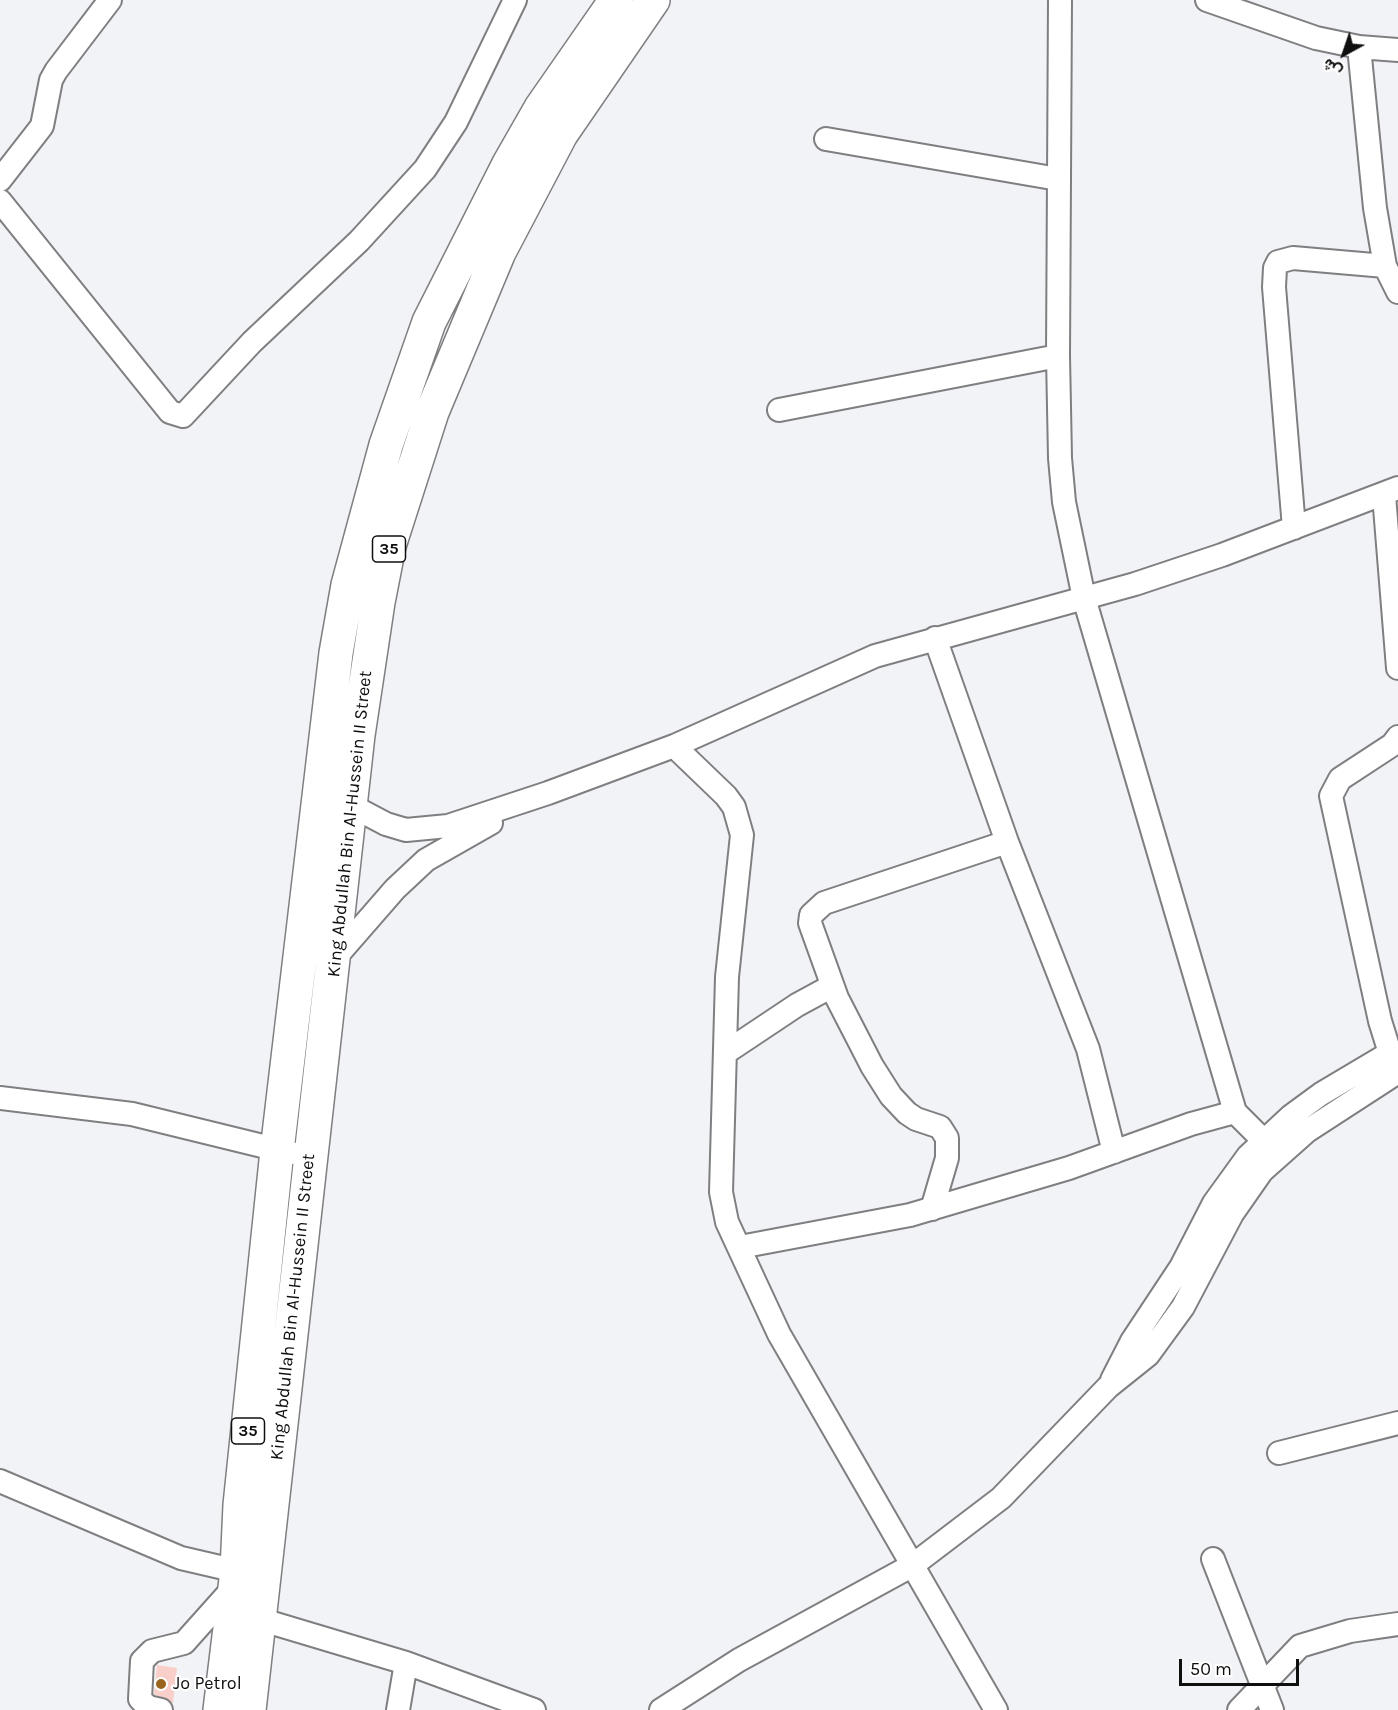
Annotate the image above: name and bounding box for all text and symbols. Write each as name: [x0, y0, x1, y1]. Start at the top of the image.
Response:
north arrow: [1314, 24, 1374, 84]
text: ش: [1319, 55, 1346, 82]
road number: 35: [372, 536, 406, 562]
street label: King Abdullah Bin Al-Hussein II Street: [323, 670, 377, 978]
street label: King Abdullah Bin Al-Hussein II Street: [266, 1153, 320, 1461]
road number: 35: [232, 1418, 264, 1444]
scale bar: [1182, 1647, 1302, 1685]
text: 50 m: [1190, 1658, 1232, 1680]
place label: Jo Petrol: [173, 1673, 242, 1695]
marker: Jo Petrol: [154, 1677, 168, 1691]

